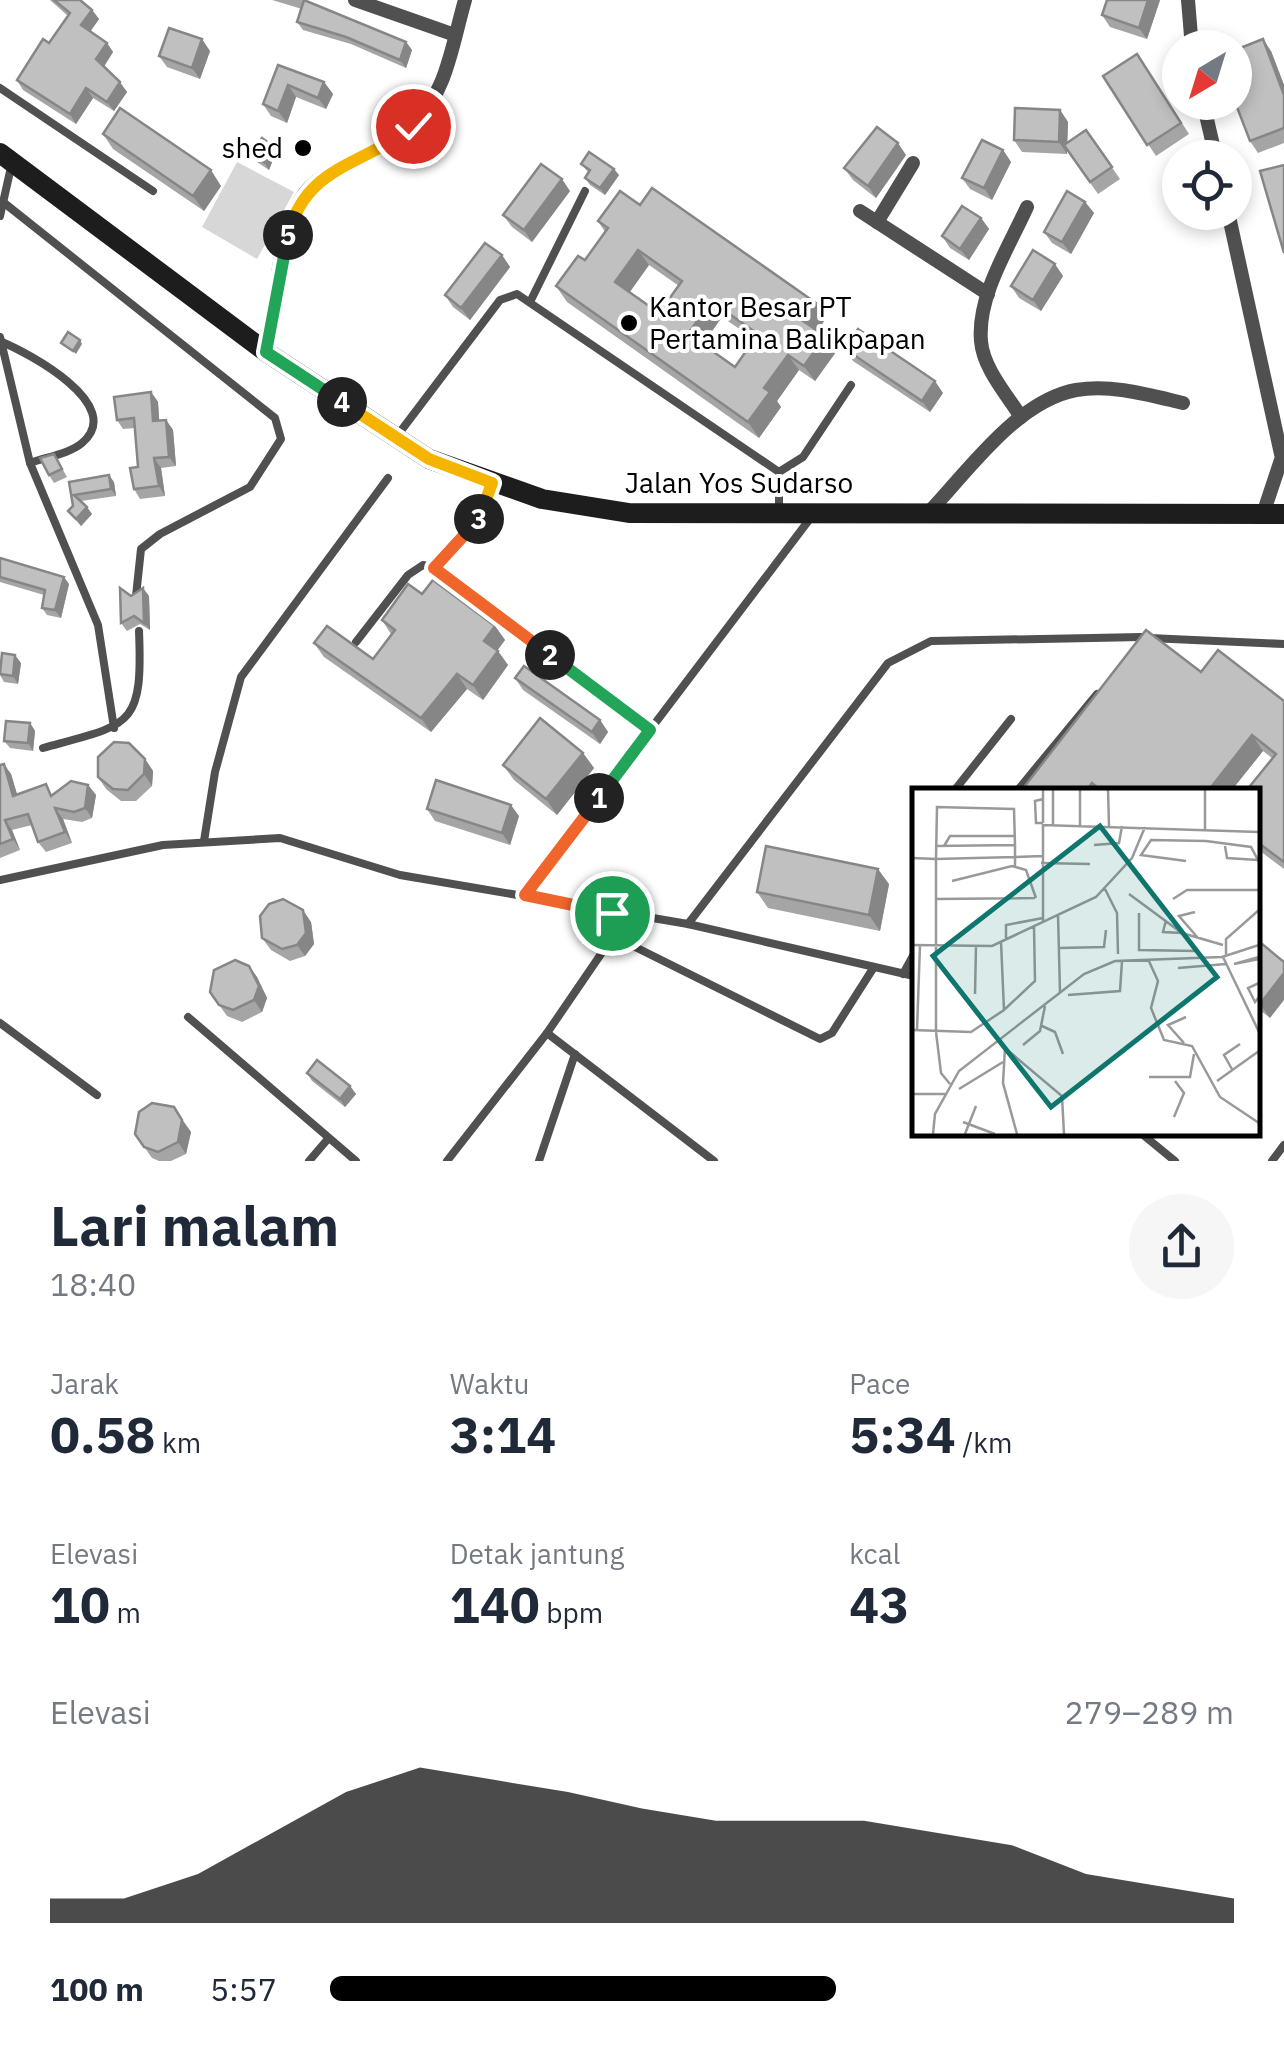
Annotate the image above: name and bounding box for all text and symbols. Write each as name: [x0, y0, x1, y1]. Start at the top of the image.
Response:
north arrow: [1162, 30, 1252, 120]
map controls: [1162, 30, 1252, 230]
pin: [371, 84, 456, 169]
icon: check: [386, 99, 441, 154]
place label: shed: [222, 129, 283, 166]
marker: shed: [292, 137, 314, 159]
button: locate: [1162, 140, 1252, 230]
pin: 5: [263, 210, 313, 260]
text: 5: [280, 216, 296, 253]
place label: Kantor Besar PT Pertamina Balikpapan: [649, 288, 926, 357]
marker: Kantor Besar PT Pertamina Balikpapan: [618, 312, 640, 334]
pin: 4: [317, 377, 367, 427]
text: 4: [334, 383, 350, 420]
street label: Jalan Yos Sudarso: [625, 464, 853, 501]
pin: 3: [454, 494, 504, 544]
text: 3: [471, 500, 487, 537]
pin: 2: [525, 630, 575, 680]
text: 2: [542, 636, 558, 673]
pin: 1: [574, 773, 624, 823]
text: 1: [591, 779, 607, 816]
inset map: [912, 788, 1259, 1136]
pin: [570, 871, 655, 956]
icon: arrive: [585, 886, 640, 941]
text: Lari malam: [50, 1190, 339, 1261]
button: share: [1129, 1194, 1234, 1299]
text: 18:40: [50, 1263, 136, 1305]
text: Jarak: [50, 1365, 119, 1402]
text: Waktu: [450, 1365, 530, 1402]
text: Pace: [849, 1365, 910, 1402]
text: 0.58: [50, 1402, 156, 1467]
text: 3:14: [450, 1402, 556, 1467]
text: 5:34: [849, 1402, 956, 1467]
text: km: [156, 1424, 201, 1461]
text: /km: [956, 1424, 1012, 1461]
text: Elevasi: [50, 1535, 138, 1572]
text: Detak jantung: [450, 1535, 624, 1572]
text: kcal: [849, 1535, 900, 1572]
text: 10: [50, 1572, 110, 1637]
text: 140: [450, 1572, 540, 1637]
text: 43: [849, 1572, 909, 1637]
text: m: [110, 1594, 141, 1631]
text: bpm: [540, 1594, 603, 1631]
text: Elevasi: [50, 1691, 151, 1733]
text: 279–289 m: [1064, 1691, 1234, 1733]
text: 100 m: [50, 1968, 144, 2010]
text: 5:57: [210, 1968, 277, 2010]

